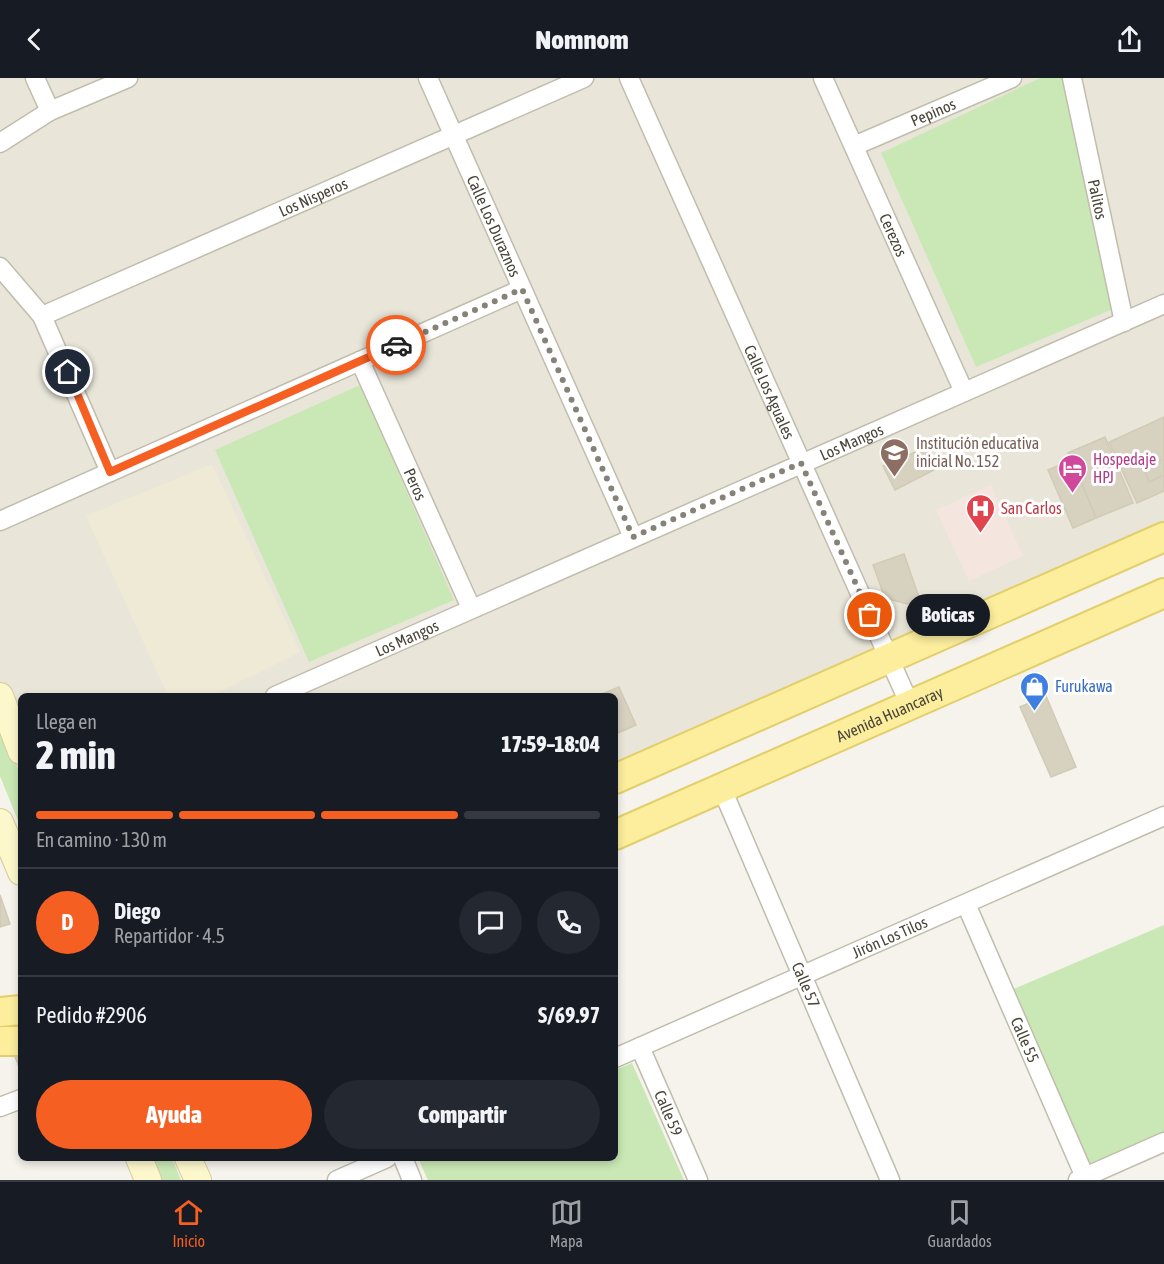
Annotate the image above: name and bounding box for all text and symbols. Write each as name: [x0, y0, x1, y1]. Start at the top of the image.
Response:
icon: back: [18, 23, 51, 56]
icon: share: [1113, 23, 1146, 56]
text: Nomnom: [535, 24, 629, 55]
street label: Pepinos: [908, 94, 959, 130]
street label: Calle Los Duraznos: [464, 172, 525, 280]
street label: Los Nisperos: [276, 174, 350, 220]
street label: Palitos: [1085, 178, 1111, 221]
street label: Cerezos: [876, 211, 911, 260]
courier: [366, 315, 426, 375]
icon: car: [380, 329, 413, 362]
street label: Calle Los Aguales: [741, 342, 799, 442]
pin: [42, 346, 93, 397]
icon: home: [51, 355, 84, 388]
street label: Los Mangos: [817, 420, 886, 464]
place label: Institución educativa inicial No. 152: [916, 434, 1039, 470]
school or university icon: Institución educativa inicial No. 152: [879, 436, 911, 478]
place label: Hospedaje HPJ: [1093, 450, 1156, 486]
hotel icon: Hospedaje HPJ: [1056, 452, 1088, 494]
street label: Peros: [400, 465, 430, 503]
hospital icon: San Carlos: [964, 492, 996, 534]
place label: San Carlos: [1001, 499, 1062, 517]
pin: [844, 589, 895, 640]
callout: Boticas: [906, 594, 990, 636]
icon: bag: [853, 598, 886, 631]
text: Boticas: [922, 603, 975, 626]
street label: Los Mangos: [372, 616, 441, 660]
shop icon: Furukawa: [1018, 670, 1050, 712]
place label: Furukawa: [1055, 677, 1113, 695]
street label: Avenida Huancaray: [834, 683, 946, 745]
text: Llega en: [36, 710, 97, 733]
text: 17:59–18:04: [501, 731, 600, 757]
text: 2 min: [36, 733, 116, 777]
text: En camino · 130 m: [36, 828, 167, 851]
button: chat: [459, 891, 522, 954]
button: phone: [537, 891, 600, 954]
text: Diego: [114, 898, 161, 924]
text: D: [61, 909, 74, 935]
street label: Jirón Los Tilos: [849, 912, 930, 961]
text: Repartidor · 4.5: [114, 924, 225, 947]
street label: Calle 57: [788, 959, 824, 1010]
text: Pedido #2906: [36, 1002, 147, 1028]
text: S/69.97: [538, 1002, 600, 1028]
street label: Calle 55: [1007, 1014, 1043, 1065]
button: Ayuda: [36, 1080, 312, 1149]
button: Compartir: [324, 1080, 600, 1149]
street label: Calle 59: [651, 1088, 687, 1138]
tab: Inicio: [172, 1196, 205, 1250]
tab: Mapa: [550, 1196, 583, 1250]
tab: Guardados: [928, 1196, 992, 1250]

